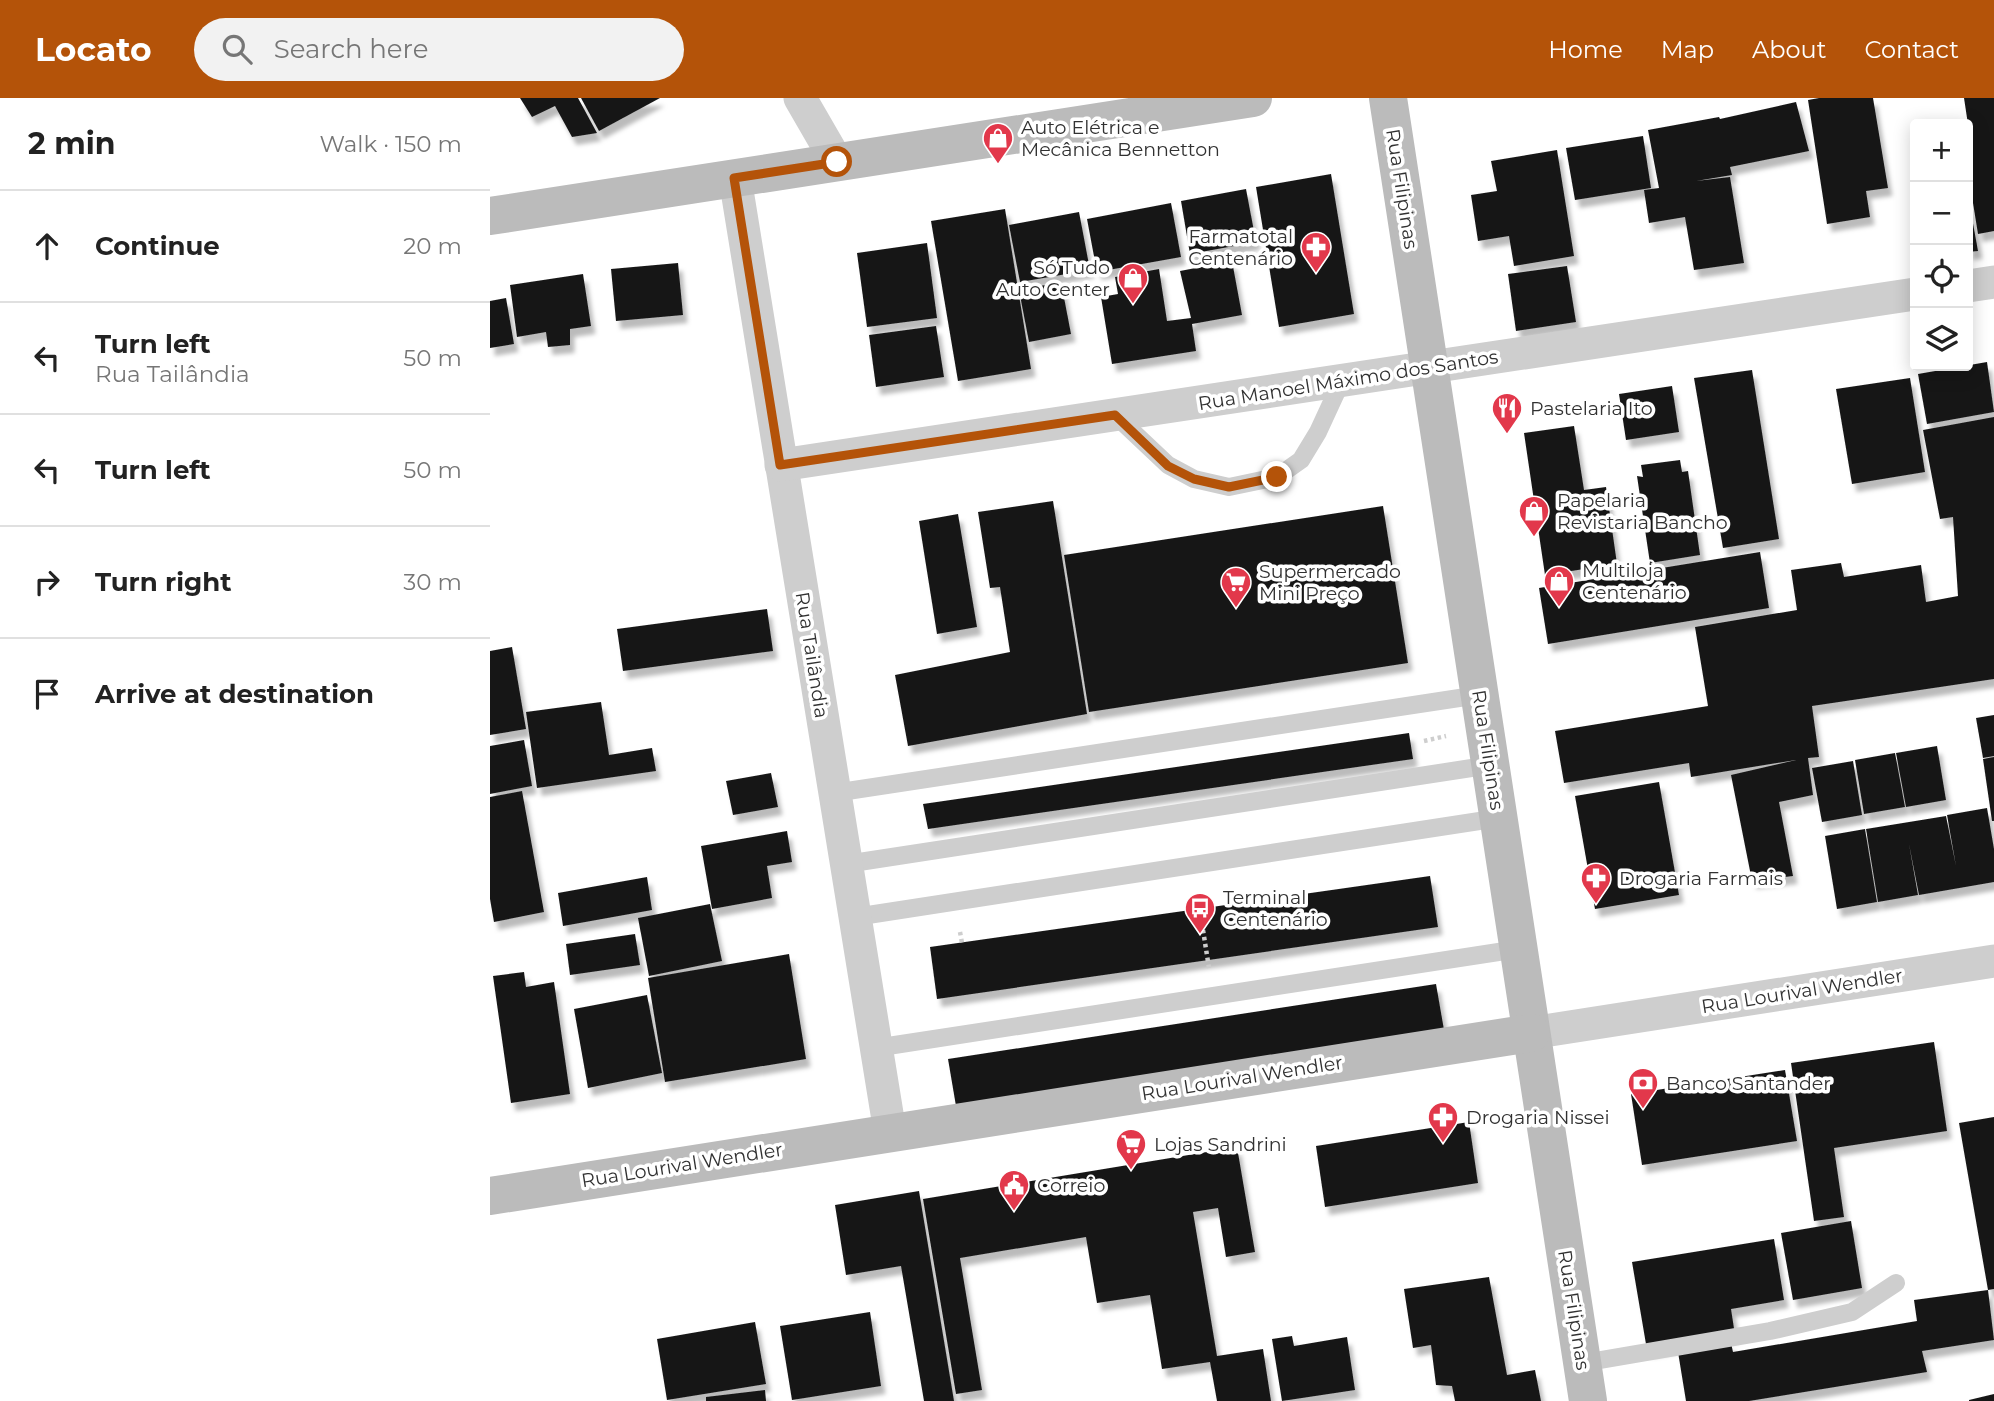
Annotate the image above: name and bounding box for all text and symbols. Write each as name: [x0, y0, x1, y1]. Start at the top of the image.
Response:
search box: [194, 18, 684, 81]
text: Locato: [35, 29, 152, 69]
icon: search: [218, 30, 256, 68]
text: Search here: [274, 33, 428, 65]
text: Home: [1548, 35, 1623, 64]
text: Map: [1661, 35, 1714, 64]
text: About: [1752, 35, 1826, 64]
text: Contact: [1864, 35, 1959, 64]
place label: Auto Elétrica e Mecânica Bennetton: [1021, 116, 1220, 161]
map controls: [1910, 119, 1973, 371]
button: +: [1910, 119, 1973, 182]
shop icon: Auto Elétrica e Mecânica Bennetton: [981, 121, 1015, 165]
text: 2 min: [28, 125, 115, 162]
street label: Rua Filipinas: [1381, 127, 1423, 251]
text: Walk · 150 m: [319, 130, 462, 158]
route start: [821, 146, 852, 177]
button: −: [1910, 182, 1973, 245]
place label: Farmatotal Centenário: [1188, 225, 1293, 270]
icon: ahead: [28, 227, 66, 265]
text: Continue: [95, 230, 220, 262]
pharmacy icon: Farmatotal Centenário: [1299, 230, 1333, 274]
text: 20 m: [403, 232, 462, 260]
button: locate: [1910, 245, 1973, 308]
place label: Só Tudo Auto Center: [996, 256, 1110, 301]
shop icon: Só Tudo Auto Center: [1116, 261, 1150, 305]
button: layers: [1910, 308, 1973, 371]
text: Turn left: [95, 328, 211, 360]
icon: left: [28, 339, 66, 377]
text: 50 m: [403, 344, 462, 372]
street label: Rua Manoel Máximo dos Santos: [1196, 345, 1500, 415]
text: Rua Tailândia: [95, 360, 250, 388]
restaurant icon: Pastelaria Ito: [1490, 391, 1524, 435]
place label: Pastelaria Ito: [1530, 397, 1653, 420]
icon: left: [28, 451, 66, 489]
text: Turn left: [95, 454, 211, 486]
text: 50 m: [403, 456, 462, 484]
route end: [1261, 461, 1292, 492]
place label: Papelaria Revistaria Bancho: [1557, 489, 1728, 534]
shop icon: Papelaria Revistaria Bancho: [1517, 494, 1551, 538]
place label: Multiloja Centenário: [1582, 559, 1687, 604]
place label: Supermercado Mini Preço: [1259, 560, 1401, 605]
icon: right: [28, 563, 66, 601]
shop icon: Multiloja Centenário: [1542, 564, 1576, 608]
supermarket icon: Supermercado Mini Preço: [1219, 565, 1253, 609]
text: Turn right: [95, 566, 231, 598]
text: 30 m: [403, 568, 462, 596]
street label: Rua Tailândia: [791, 590, 833, 720]
icon: arrive: [28, 675, 66, 713]
text: Arrive at destination: [95, 678, 374, 710]
street label: Rua Filipinas: [1467, 688, 1509, 812]
pharmacy icon: Drogaria Farmais: [1579, 861, 1613, 905]
place label: Drogaria Farmais: [1619, 867, 1783, 890]
place label: Terminal Centenário: [1223, 886, 1328, 931]
bus stop icon: Terminal Centenário: [1183, 891, 1217, 935]
street label: Rua Lourival Wendler: [1700, 964, 1904, 1018]
street label: Rua Lourival Wendler: [1140, 1051, 1344, 1105]
bank icon: Banco Santander: [1626, 1066, 1660, 1110]
place label: Banco Santander: [1666, 1072, 1831, 1095]
pharmacy icon: Drogaria Nissei: [1426, 1100, 1460, 1144]
place label: Drogaria Nissei: [1466, 1106, 1610, 1129]
supermarket icon: Lojas Sandrini: [1114, 1127, 1148, 1171]
place label: Lojas Sandrini: [1154, 1133, 1287, 1156]
street label: Rua Lourival Wendler: [580, 1138, 784, 1192]
public building icon: Correio: [997, 1168, 1031, 1212]
place label: Correio: [1037, 1174, 1105, 1197]
street label: Rua Filipinas: [1553, 1248, 1595, 1372]

